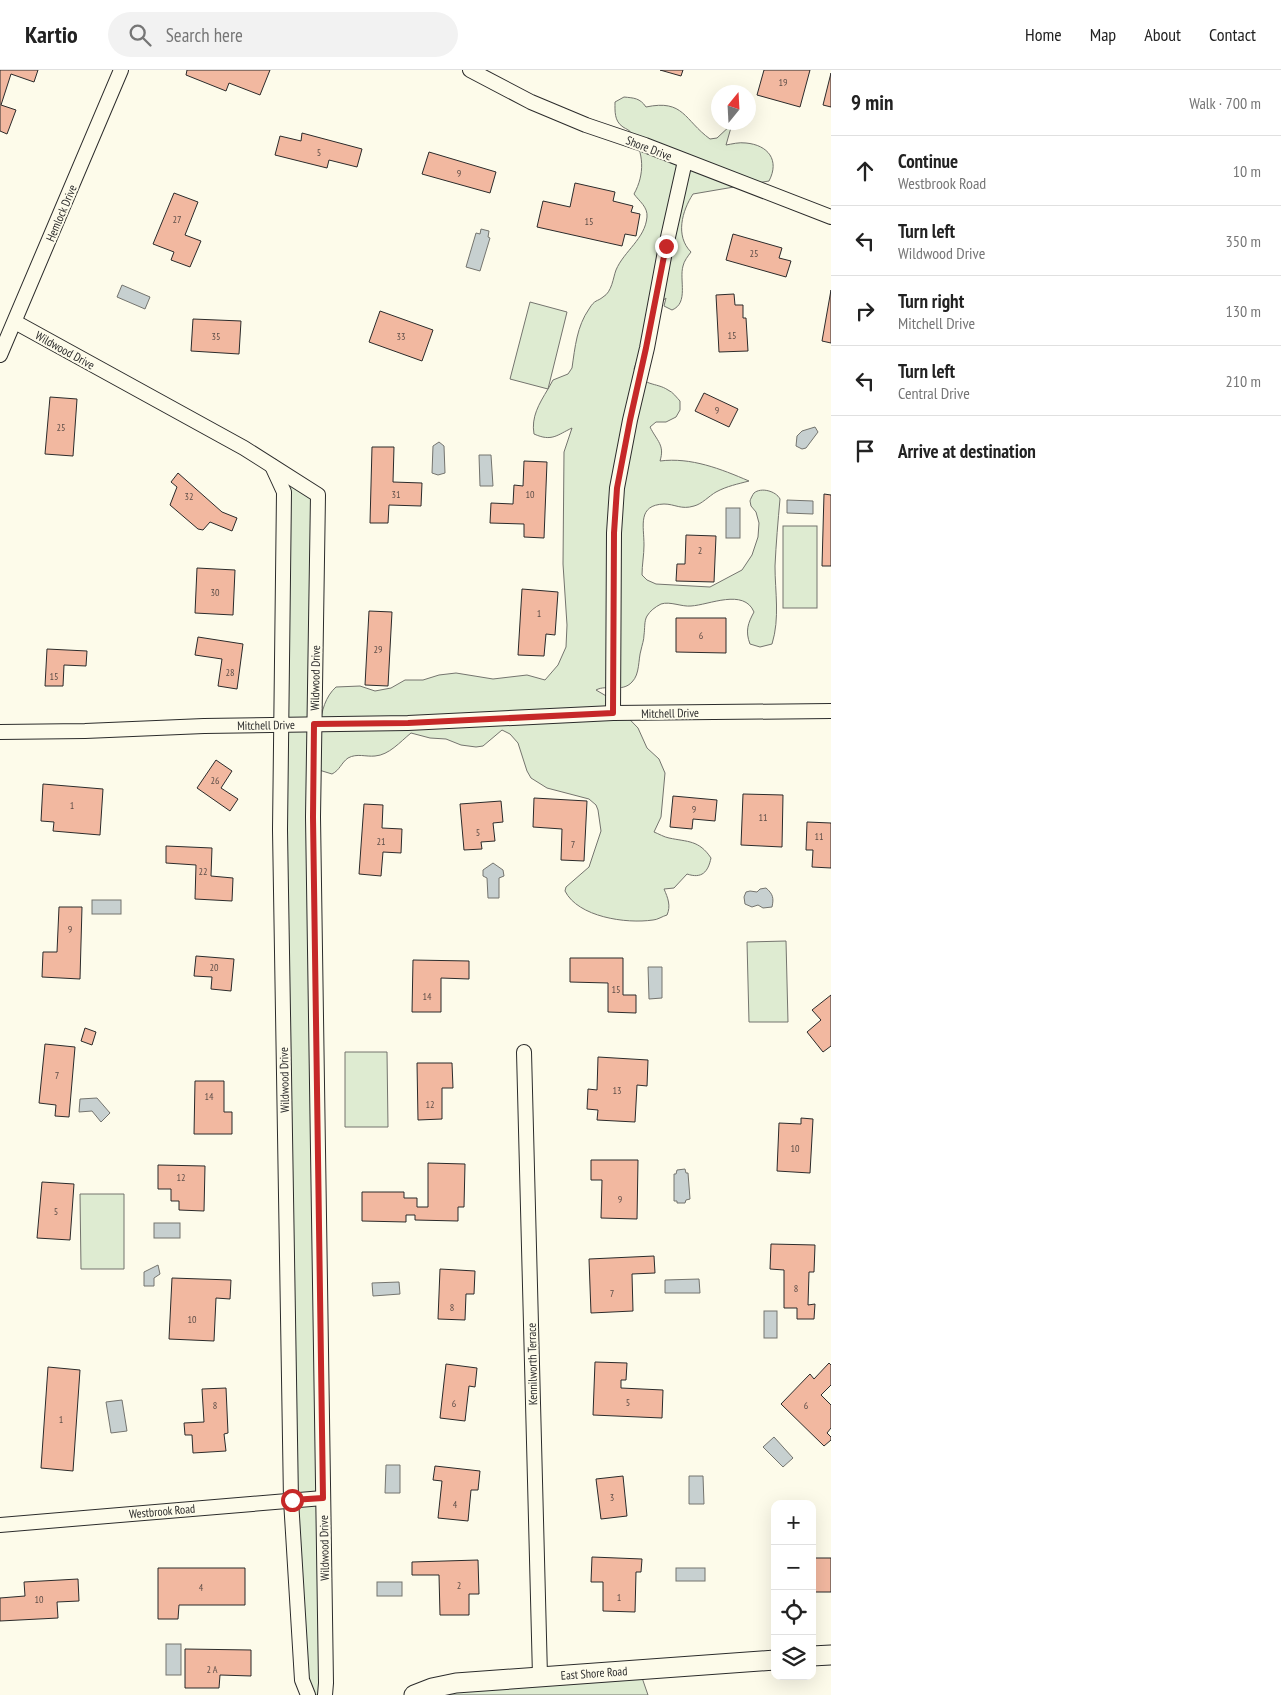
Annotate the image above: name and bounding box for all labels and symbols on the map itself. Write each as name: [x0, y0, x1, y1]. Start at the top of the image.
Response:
house number: 19: [779, 76, 788, 89]
north arrow: [711, 85, 756, 130]
street label: Shore Drive: [624, 132, 674, 164]
house number: 5: [317, 146, 321, 159]
house number: 9: [457, 167, 461, 180]
street label: Hemlock Drive: [42, 182, 80, 244]
house number: 27: [173, 213, 182, 226]
house number: 15: [585, 215, 594, 228]
route end: [655, 235, 678, 258]
house number: 25: [750, 247, 759, 260]
street label: Wildwood Drive: [33, 328, 97, 372]
house number: 15: [728, 329, 737, 342]
house number: 35: [212, 330, 221, 343]
house number: 33: [397, 330, 406, 343]
house number: 9: [715, 404, 719, 417]
house number: 25: [57, 421, 66, 434]
house number: 31: [392, 488, 401, 501]
house number: 10: [526, 488, 535, 501]
house number: 32: [185, 490, 194, 503]
house number: 2: [698, 544, 702, 557]
house number: 30: [211, 586, 220, 599]
house number: 1: [537, 607, 541, 620]
house number: 6: [699, 629, 704, 642]
house number: 29: [374, 643, 383, 656]
street label: Wildwood Drive: [307, 645, 323, 711]
house number: 28: [226, 666, 235, 679]
house number: 15: [50, 670, 59, 683]
street label: Mitchell Drive: [641, 705, 699, 721]
street label: Mitchell Drive: [237, 717, 295, 733]
house number: 26: [211, 774, 220, 787]
house number: 1: [70, 799, 74, 812]
house number: 9: [692, 803, 696, 816]
house number: 11: [759, 811, 768, 824]
house number: 5: [476, 826, 480, 839]
house number: 11: [815, 830, 824, 843]
house number: 21: [377, 835, 386, 848]
house number: 7: [571, 838, 575, 851]
house number: 22: [199, 865, 208, 878]
house number: 9: [68, 923, 72, 936]
house number: 20: [210, 961, 219, 974]
house number: 15: [612, 983, 621, 996]
house number: 14: [423, 990, 432, 1003]
street label: Wildwood Drive: [276, 1047, 292, 1113]
house number: 7: [55, 1069, 59, 1082]
house number: 13: [613, 1084, 622, 1097]
house number: 14: [205, 1090, 214, 1103]
house number: 12: [426, 1098, 435, 1111]
house number: 10: [791, 1142, 800, 1155]
house number: 12: [177, 1171, 186, 1184]
house number: 9: [618, 1193, 622, 1206]
house number: 5: [54, 1205, 58, 1218]
house number: 8: [794, 1282, 798, 1295]
house number: 7: [610, 1287, 614, 1300]
house number: 8: [450, 1301, 454, 1314]
house number: 10: [188, 1313, 197, 1326]
street label: Kennilworth Terrace: [524, 1323, 540, 1405]
house number: 5: [626, 1396, 630, 1409]
house number: 6: [452, 1397, 457, 1410]
house number: 8: [213, 1399, 217, 1412]
house number: 6: [804, 1399, 809, 1412]
house number: 1: [59, 1413, 63, 1426]
route start: [281, 1489, 304, 1512]
house number: 3: [610, 1491, 614, 1504]
house number: 4: [453, 1498, 458, 1511]
street label: Westbrook Road: [128, 1501, 196, 1521]
street label: Wildwood Drive: [316, 1515, 332, 1581]
house number: 2: [457, 1579, 461, 1592]
house number: 4: [199, 1581, 204, 1594]
house number: 1: [617, 1591, 621, 1604]
house number: 10: [35, 1593, 44, 1606]
house number: 2 A: [206, 1663, 218, 1676]
street label: East Shore Road: [560, 1663, 628, 1683]

